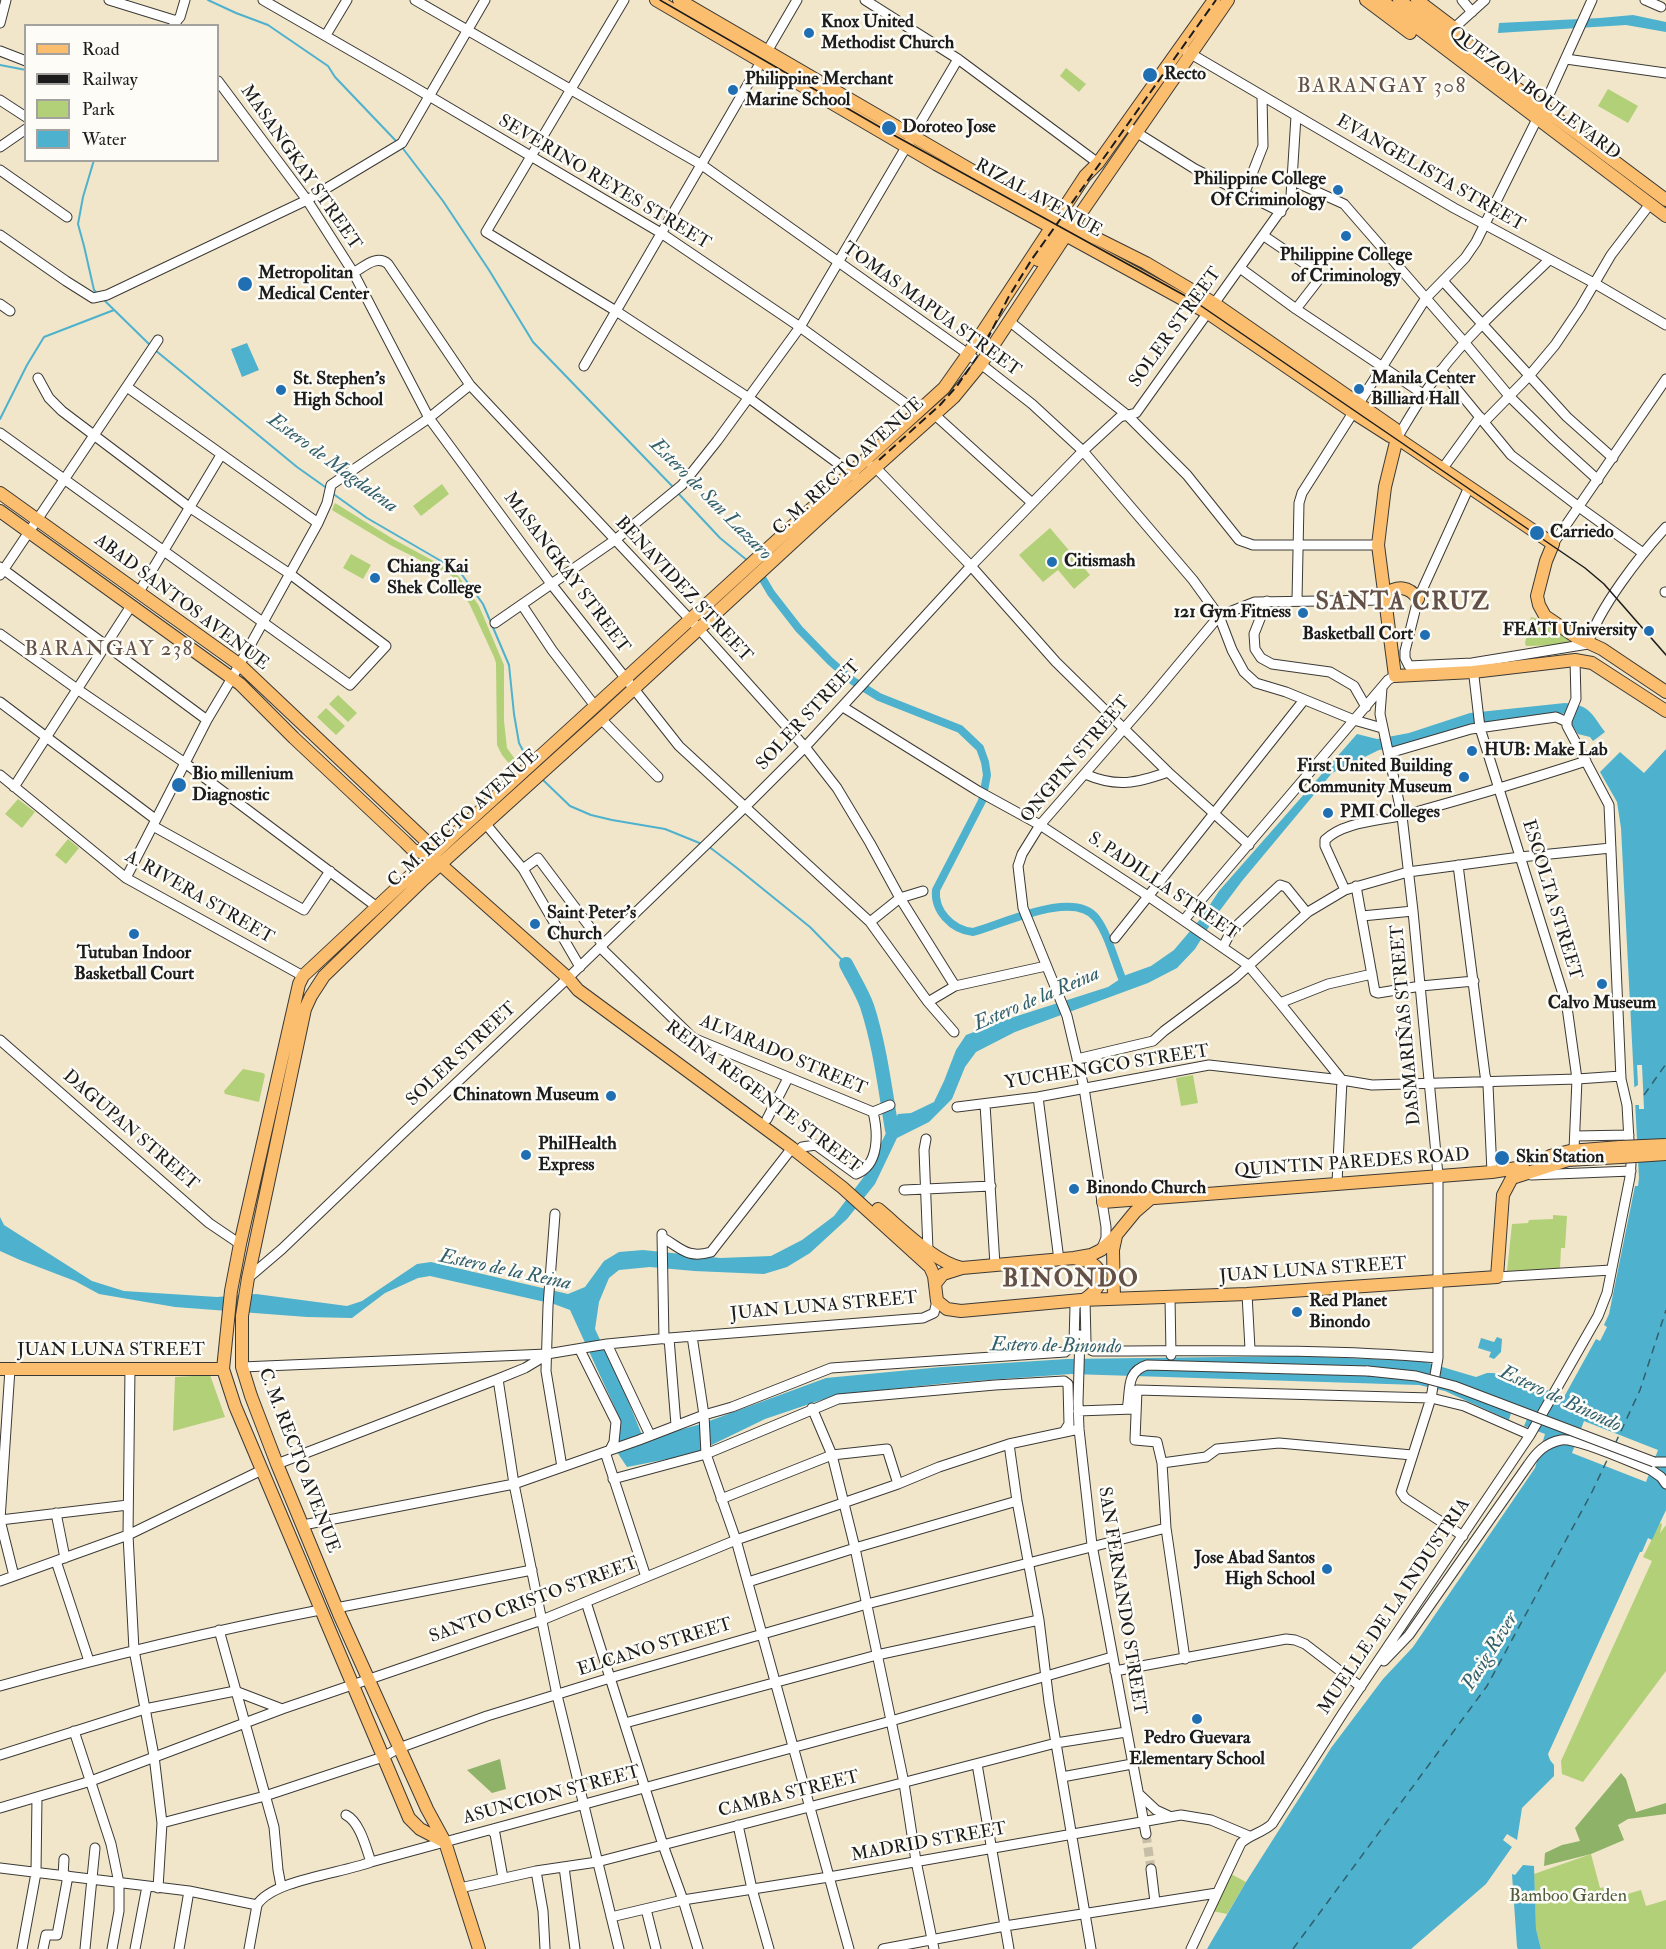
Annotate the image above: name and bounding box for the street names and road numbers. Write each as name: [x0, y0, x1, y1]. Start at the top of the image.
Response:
street label: QUEZON BOULEVARD: [1444, 23, 1624, 165]
street label: MASANGKAY STREET: [235, 81, 365, 255]
street label: SEVERINO REYES STREET: [494, 111, 714, 255]
street label: EVANGELISTA STREET: [1332, 111, 1528, 237]
street label: RIZAL AVENUE: [971, 155, 1105, 243]
street label: TOMAS MAPUA STREET: [838, 238, 1024, 382]
street label: SOLER STREET: [1125, 264, 1227, 392]
street label: C. M. RECTO AVENUE: [769, 393, 929, 541]
street label: MASANGKAY STREET: [498, 488, 634, 658]
street label: BENAVIDEZ STREET: [610, 513, 756, 667]
street label: ABAD SANTOS AVENUE: [90, 530, 272, 676]
street label: SOLER STREET: [752, 656, 866, 776]
street label: ONGPIN STREET: [1017, 692, 1135, 828]
street label: C. M. RECTO AVENUE: [384, 745, 544, 893]
street label: ESCOLTA STREET: [1516, 817, 1586, 983]
street label: S. PADILLA STREET: [1083, 828, 1243, 946]
street label: A. RIVERA STREET: [121, 847, 277, 949]
street label: DASMARIÑAS STREET: [1387, 924, 1427, 1126]
street label: SOLER STREET: [402, 998, 522, 1112]
street label: ALVARADO STREET: [696, 1011, 870, 1101]
street label: REINA REGENTE STREET: [661, 1017, 865, 1179]
street label: YUCHENGCO STREET: [1003, 1041, 1211, 1095]
street label: DAGUPAN STREET: [58, 1066, 202, 1196]
street label: QUINTIN PAREDES ROAD: [1234, 1145, 1470, 1183]
street label: JUAN LUNA STREET: [1219, 1254, 1407, 1288]
street label: JUAN LUNA STREET: [730, 1288, 918, 1326]
street label: JUAN LUNA STREET: [17, 1340, 205, 1362]
street label: C. M. RECTO AVENUE: [253, 1366, 343, 1556]
street label: SAN FERNANDO STREET: [1092, 1485, 1150, 1717]
street label: MUELLE DE LA INDUSTRIA: [1314, 1495, 1476, 1719]
street label: SANTO CRISTO STREET: [427, 1553, 641, 1649]
street label: ELCANO STREET: [575, 1614, 735, 1682]
street label: ASUNCION STREET: [461, 1762, 643, 1830]
street label: CAMBA STREET: [716, 1767, 862, 1823]
street label: MADRID STREET: [850, 1819, 1008, 1867]

